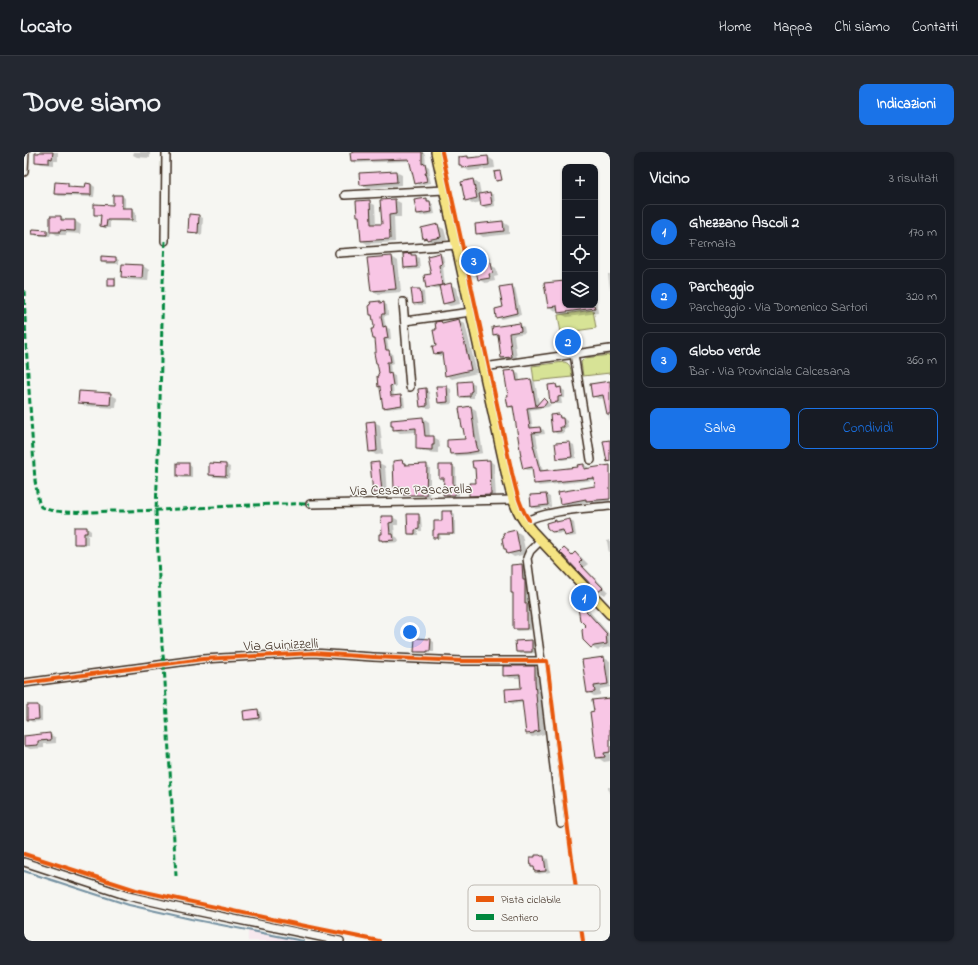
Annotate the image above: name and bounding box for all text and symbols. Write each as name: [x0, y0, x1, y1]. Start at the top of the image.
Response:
text: Locato: [20, 14, 72, 41]
text: Home: [719, 17, 751, 38]
text: Mappa: [773, 17, 812, 38]
text: Chi siamo: [834, 17, 890, 38]
text: Contatti: [912, 17, 958, 38]
text: Dove siamo: [24, 84, 161, 125]
button: Indicazioni: [859, 84, 954, 125]
map controls: [562, 164, 598, 308]
button: +: [562, 164, 598, 200]
text: Vicino: [650, 166, 690, 191]
text: 3 risultati: [889, 169, 938, 188]
button: −: [562, 200, 598, 236]
text: Ghezzano Ascoli 2: [689, 212, 799, 234]
text: 1: [662, 223, 666, 242]
text: 170 m: [909, 223, 937, 242]
text: Fermata: [689, 234, 736, 253]
button: locate: [562, 236, 598, 272]
pin: 3: [461, 246, 487, 276]
button: layers: [562, 272, 598, 308]
text: Parcheggio: [689, 276, 754, 298]
text: 2: [661, 287, 667, 306]
text: 320 m: [906, 287, 937, 306]
text: Parcheggio · Via Domenico Sartori: [689, 298, 868, 317]
pin: 2: [555, 327, 581, 357]
text: Globo verde: [689, 340, 761, 362]
text: 3: [661, 351, 667, 370]
text: 360 m: [907, 351, 937, 370]
text: Bar · Via Provinciale Calcesana: [689, 362, 850, 381]
button: Salva: [650, 408, 790, 449]
button: Condividi: [798, 408, 938, 449]
street label: Via Cesare Pascarella: [349, 479, 472, 502]
pin: 1: [571, 583, 597, 613]
your location: [400, 622, 420, 642]
street label: Via Guinizzelli: [242, 634, 319, 657]
legend: [468, 885, 600, 931]
text: Pista ciclabile: [501, 892, 561, 908]
text: Sentiero: [501, 910, 538, 926]

